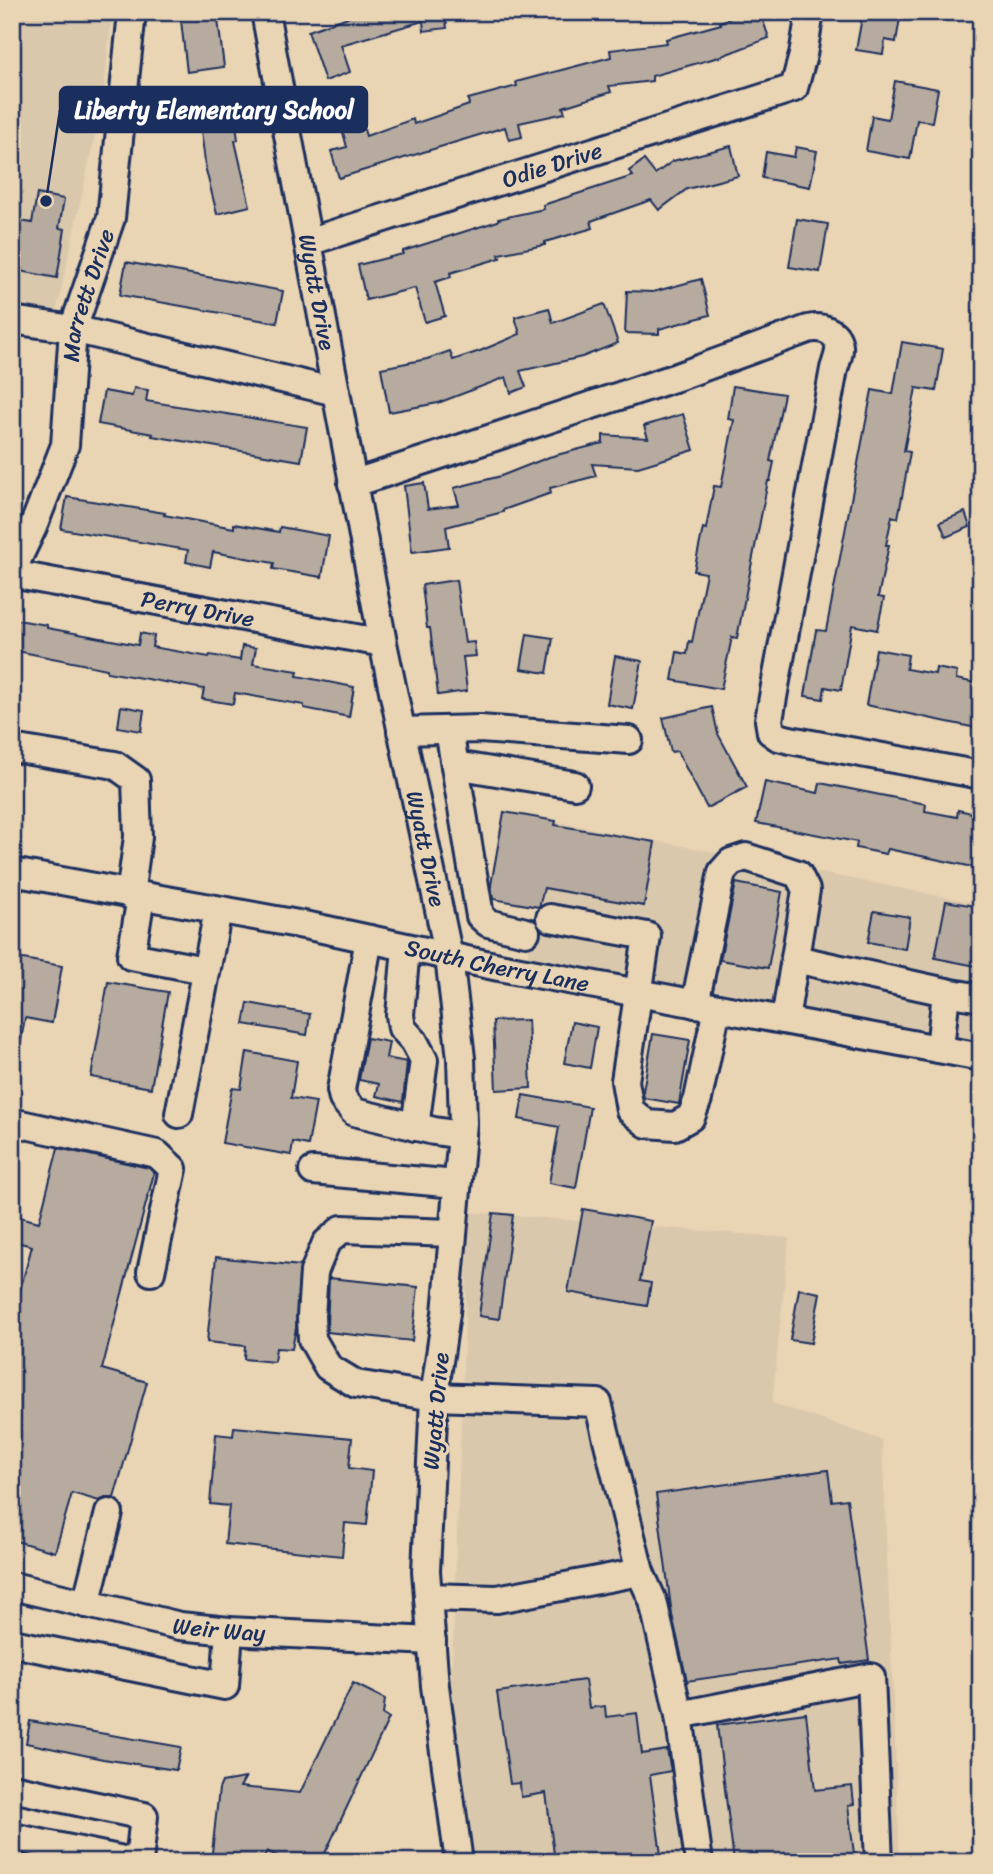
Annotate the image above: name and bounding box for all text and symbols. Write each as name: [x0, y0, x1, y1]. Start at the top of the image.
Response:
callout: Liberty Elementary School: [60, 87, 367, 132]
text: Liberty Elementary School: [74, 89, 355, 131]
street label: Odie Drive: [497, 129, 608, 200]
street label: Marrett Drive: [50, 223, 126, 363]
street label: Wyatt Drive: [286, 231, 348, 354]
street label: Perry Drive: [138, 578, 258, 639]
street label: Wyatt Drive: [394, 787, 458, 910]
street label: South Cherry Lane: [401, 927, 593, 1004]
street label: Wyatt Drive: [410, 1351, 462, 1471]
street label: Weir Way: [171, 1605, 267, 1653]

